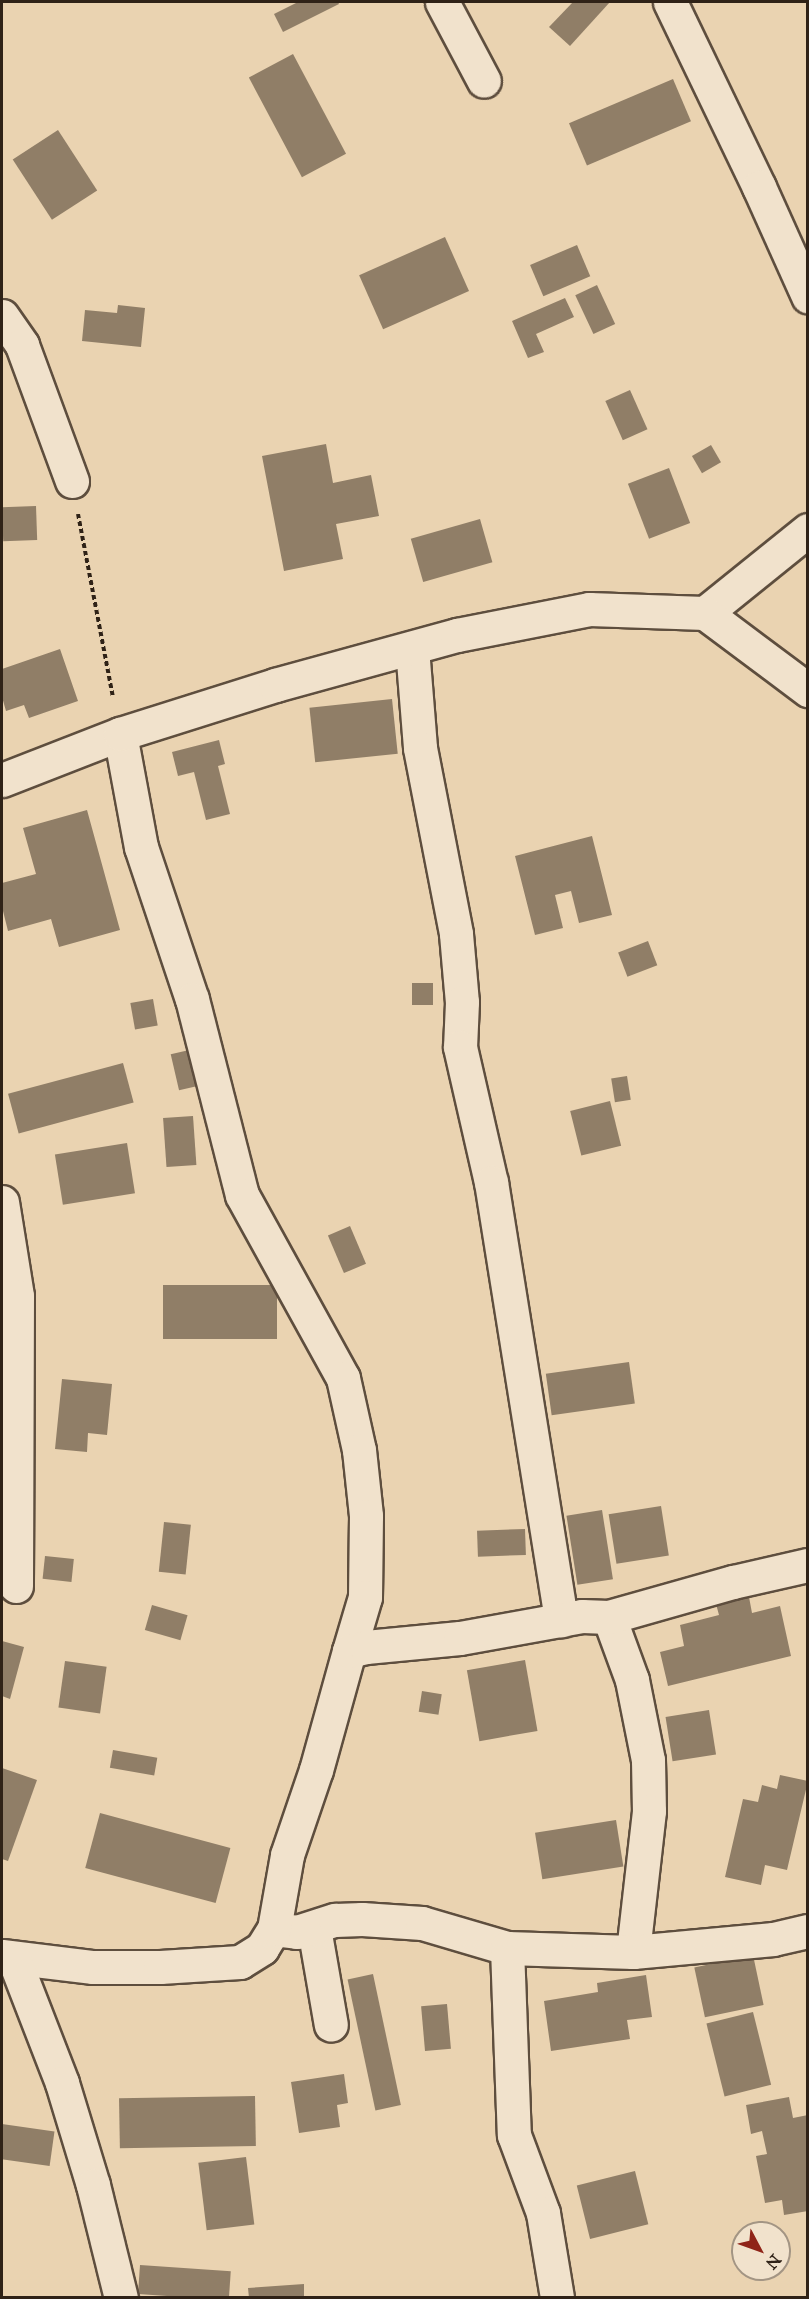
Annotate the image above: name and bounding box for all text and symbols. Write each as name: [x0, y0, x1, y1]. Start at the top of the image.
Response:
north arrow: [731, 2221, 791, 2281]
text: N: [762, 2250, 785, 2273]

